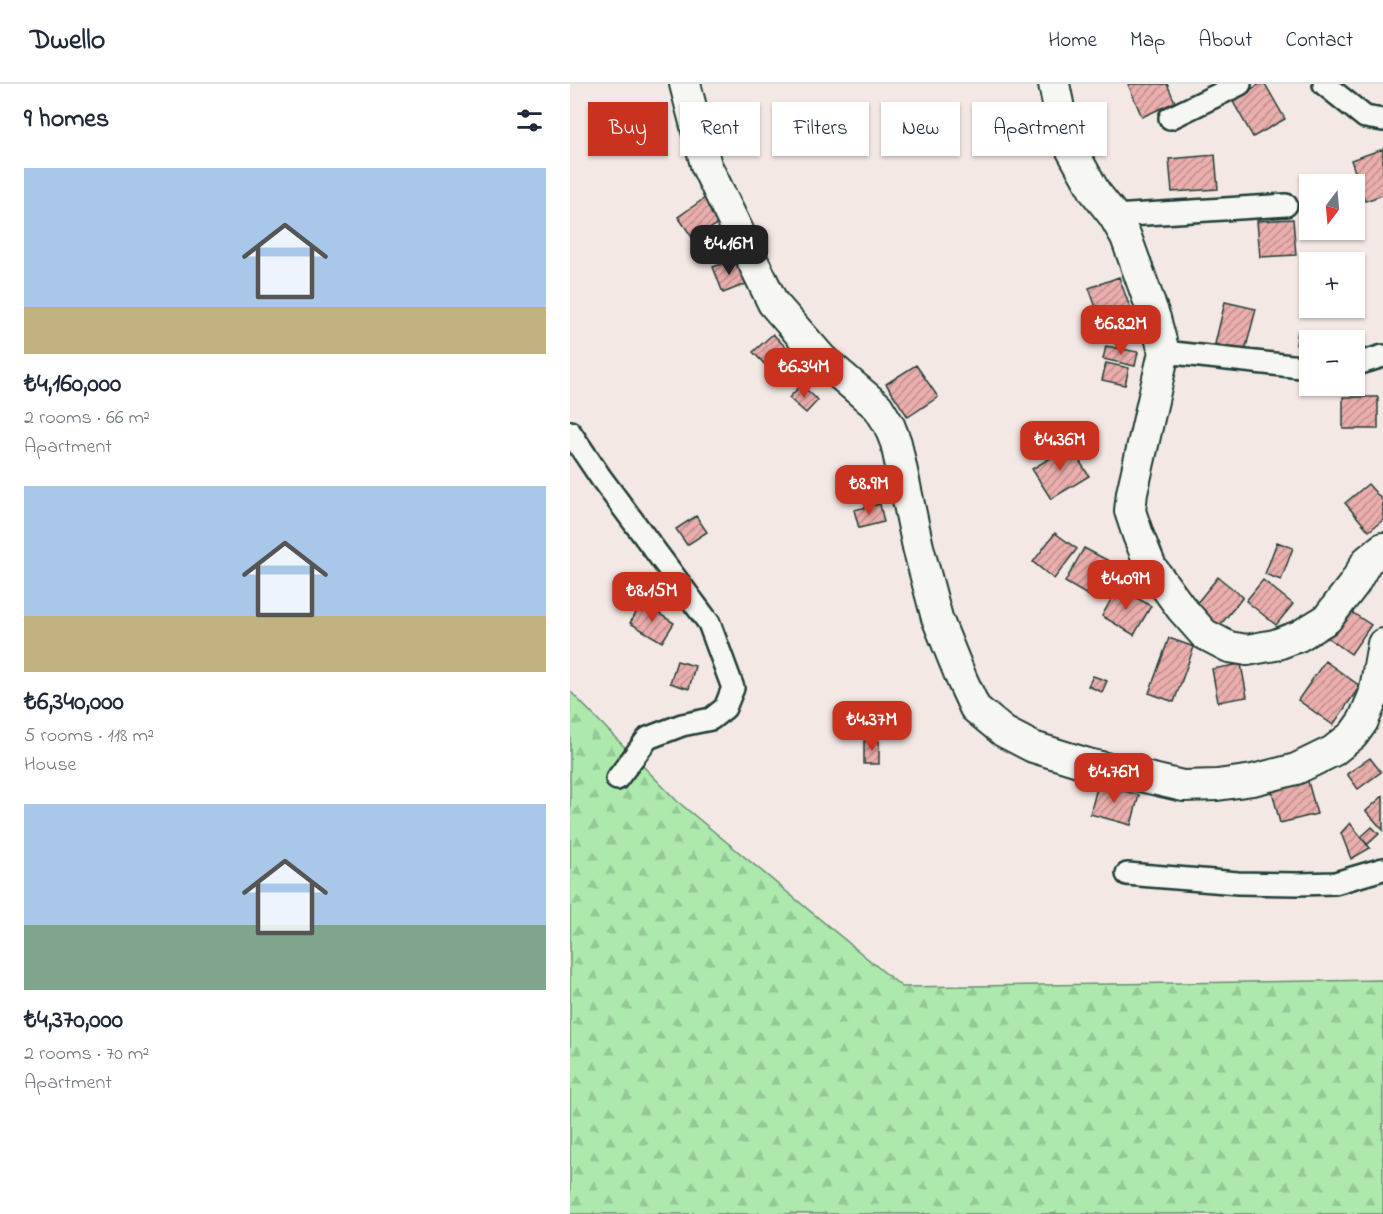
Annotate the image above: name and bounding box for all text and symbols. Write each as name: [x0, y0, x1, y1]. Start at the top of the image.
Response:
text: Dwello: [30, 21, 105, 62]
text: Home: [1048, 26, 1097, 56]
text: Map: [1130, 26, 1165, 56]
text: About: [1198, 26, 1252, 56]
text: Contact: [1285, 26, 1353, 56]
text: 9 homes: [24, 101, 109, 139]
chip: Buy: [588, 102, 668, 156]
chip: Rent: [680, 102, 760, 156]
chip: Filters: [772, 102, 869, 156]
chip: New: [881, 102, 960, 156]
chip: Apartment: [972, 102, 1107, 156]
icon: filters: [513, 104, 546, 137]
north arrow: [1299, 174, 1365, 240]
map controls: [1299, 174, 1365, 396]
icon: home: [231, 207, 339, 315]
pin: ₺4.16M: [680, 225, 778, 276]
text: ₺4.16M: [704, 230, 754, 259]
button: +: [1299, 252, 1365, 318]
pin: ₺6.82M: [1072, 305, 1170, 356]
text: ₺6.82M: [1095, 310, 1147, 339]
button: −: [1299, 330, 1365, 396]
pin: ₺6.34M: [755, 348, 853, 399]
text: ₺6.34M: [778, 353, 830, 382]
text: ₺4,160,000: [24, 366, 121, 404]
text: 2 rooms · 66 m²: [24, 404, 150, 433]
pin: ₺4.36M: [1011, 421, 1109, 472]
text: ₺4.36M: [1034, 426, 1086, 455]
text: Apartment: [24, 433, 112, 462]
pin: ₺8.9M: [827, 465, 911, 516]
text: ₺8.9M: [849, 470, 889, 499]
icon: home: [231, 525, 339, 633]
pin: ₺4.09M: [1077, 560, 1175, 611]
text: ₺4.09M: [1101, 565, 1151, 594]
pin: ₺8.15M: [603, 572, 701, 623]
text: ₺8.15M: [626, 577, 678, 606]
text: ₺6,340,000: [24, 684, 124, 722]
pin: ₺4.37M: [823, 701, 921, 752]
text: ₺4.37M: [847, 706, 897, 735]
text: 5 rooms · 118 m²: [24, 722, 154, 751]
text: House: [24, 751, 77, 780]
pin: ₺4.76M: [1065, 753, 1163, 804]
text: ₺4.76M: [1088, 758, 1140, 787]
icon: home: [231, 843, 339, 951]
text: ₺4,370,000: [24, 1002, 123, 1040]
text: 2 rooms · 70 m²: [24, 1040, 149, 1069]
text: Apartment: [24, 1069, 112, 1098]

